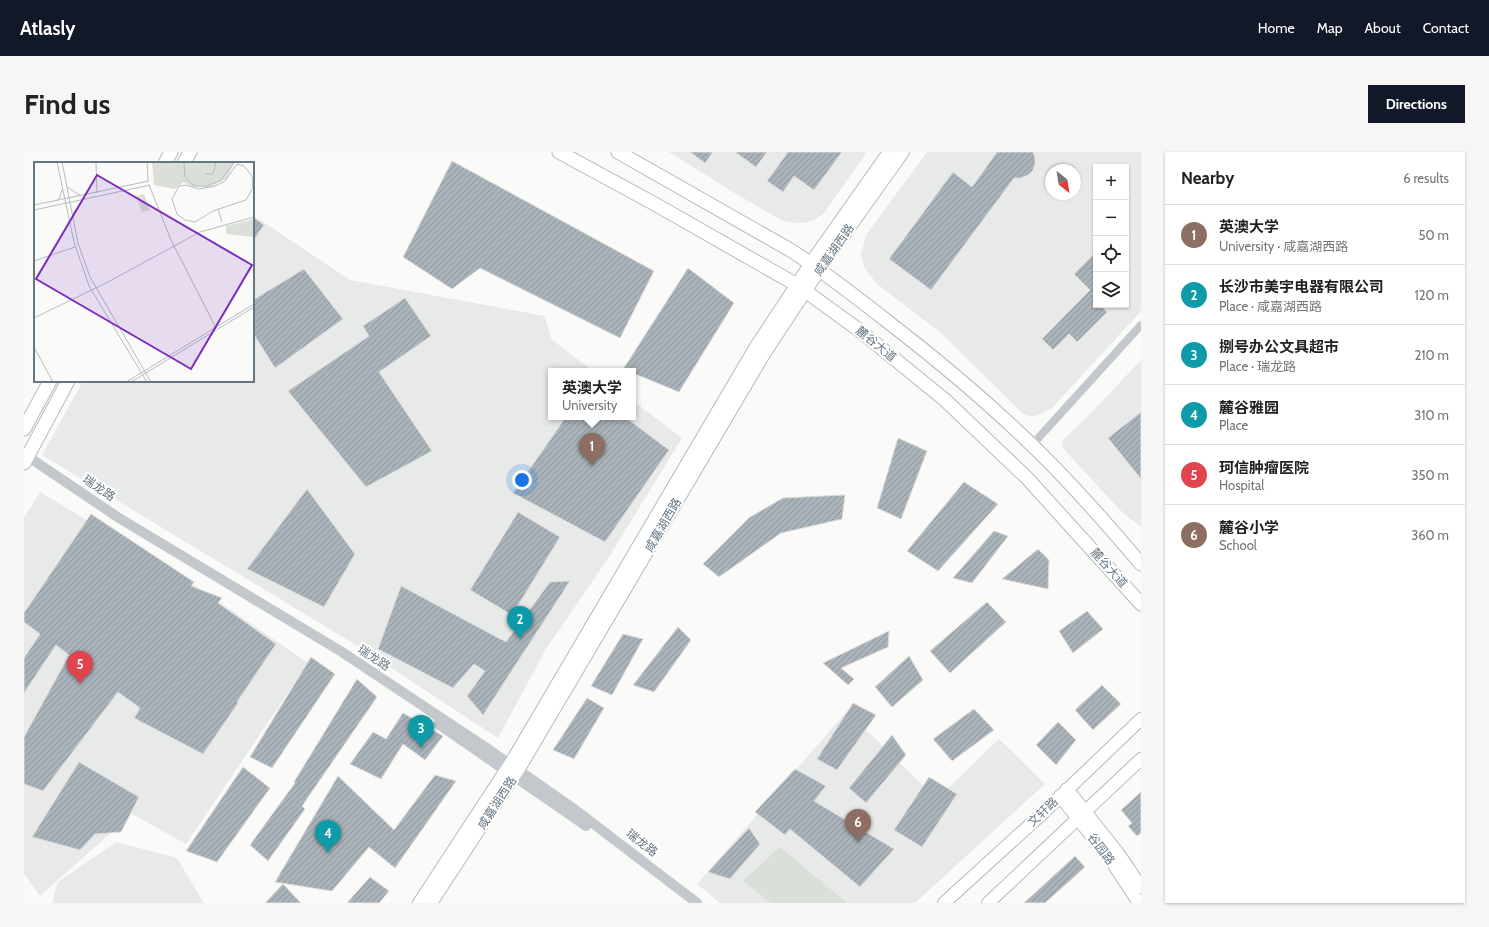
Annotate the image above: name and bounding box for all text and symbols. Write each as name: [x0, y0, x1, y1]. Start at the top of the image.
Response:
text: Atlasly: [20, 17, 76, 40]
text: Home: [1258, 19, 1295, 37]
text: Map: [1317, 19, 1342, 37]
text: About: [1364, 19, 1401, 37]
text: Contact: [1423, 19, 1469, 37]
button: Directions: [1368, 85, 1465, 123]
text: Find us: [24, 87, 110, 121]
inset map: [34, 162, 254, 382]
north arrow: [1045, 164, 1081, 200]
map controls: [1093, 164, 1129, 308]
button: +: [1093, 164, 1129, 200]
text: Nearby: [1181, 168, 1234, 188]
text: 6 results: [1403, 170, 1449, 186]
button: −: [1093, 200, 1129, 236]
text: 英澳大学: [1219, 218, 1279, 236]
street label: 咸嘉湖西路: [810, 221, 857, 279]
text: 1: [1192, 227, 1196, 243]
text: 50 m: [1419, 227, 1449, 243]
button: locate: [1093, 236, 1129, 272]
text: University · 咸嘉湖西路: [1219, 238, 1348, 254]
button: layers: [1093, 272, 1129, 308]
text: 长沙市美宇电器有限公司: [1219, 278, 1384, 296]
text: 2: [1191, 287, 1197, 303]
text: 120 m: [1415, 287, 1449, 303]
text: Place · 咸嘉湖西路: [1219, 298, 1322, 314]
street label: 麓谷大道: [853, 323, 900, 365]
text: 捌号办公文具超市: [1219, 338, 1339, 356]
text: 3: [1190, 347, 1198, 363]
text: 210 m: [1415, 347, 1449, 363]
text: Place · 瑞龙路: [1219, 358, 1296, 374]
popup: [548, 368, 636, 420]
text: 英澳大学: [562, 379, 622, 397]
text: University: [562, 397, 617, 413]
text: 麓谷雅园: [1219, 399, 1279, 417]
text: 4: [1190, 407, 1198, 423]
text: 310 m: [1414, 407, 1449, 423]
text: Place: [1219, 417, 1248, 433]
pin: 1: [579, 433, 605, 466]
text: 珂信肿瘤医院: [1219, 459, 1309, 477]
text: 5: [1191, 467, 1197, 483]
text: 350 m: [1412, 467, 1449, 483]
your location: [512, 470, 532, 490]
street label: 瑞龙路: [80, 471, 118, 504]
text: Hospital: [1219, 477, 1264, 493]
street label: 咸嘉湖西路: [641, 495, 684, 554]
text: 麓谷小学: [1219, 519, 1279, 537]
text: 6: [1190, 527, 1198, 543]
text: 360 m: [1411, 527, 1449, 543]
text: School: [1219, 537, 1257, 553]
street label: 麓谷大道: [1088, 545, 1131, 591]
pin: 2: [507, 606, 533, 639]
street label: 瑞龙路: [355, 641, 393, 674]
pin: 5: [67, 651, 93, 684]
pin: 3: [408, 715, 434, 748]
street label: 咸嘉湖西路: [474, 773, 519, 832]
street label: 文轩路: [1024, 794, 1061, 829]
pin: 6: [845, 809, 871, 842]
pin: 4: [315, 820, 341, 853]
street label: 瑞龙路: [624, 826, 661, 860]
street label: 谷园路: [1085, 830, 1118, 868]

